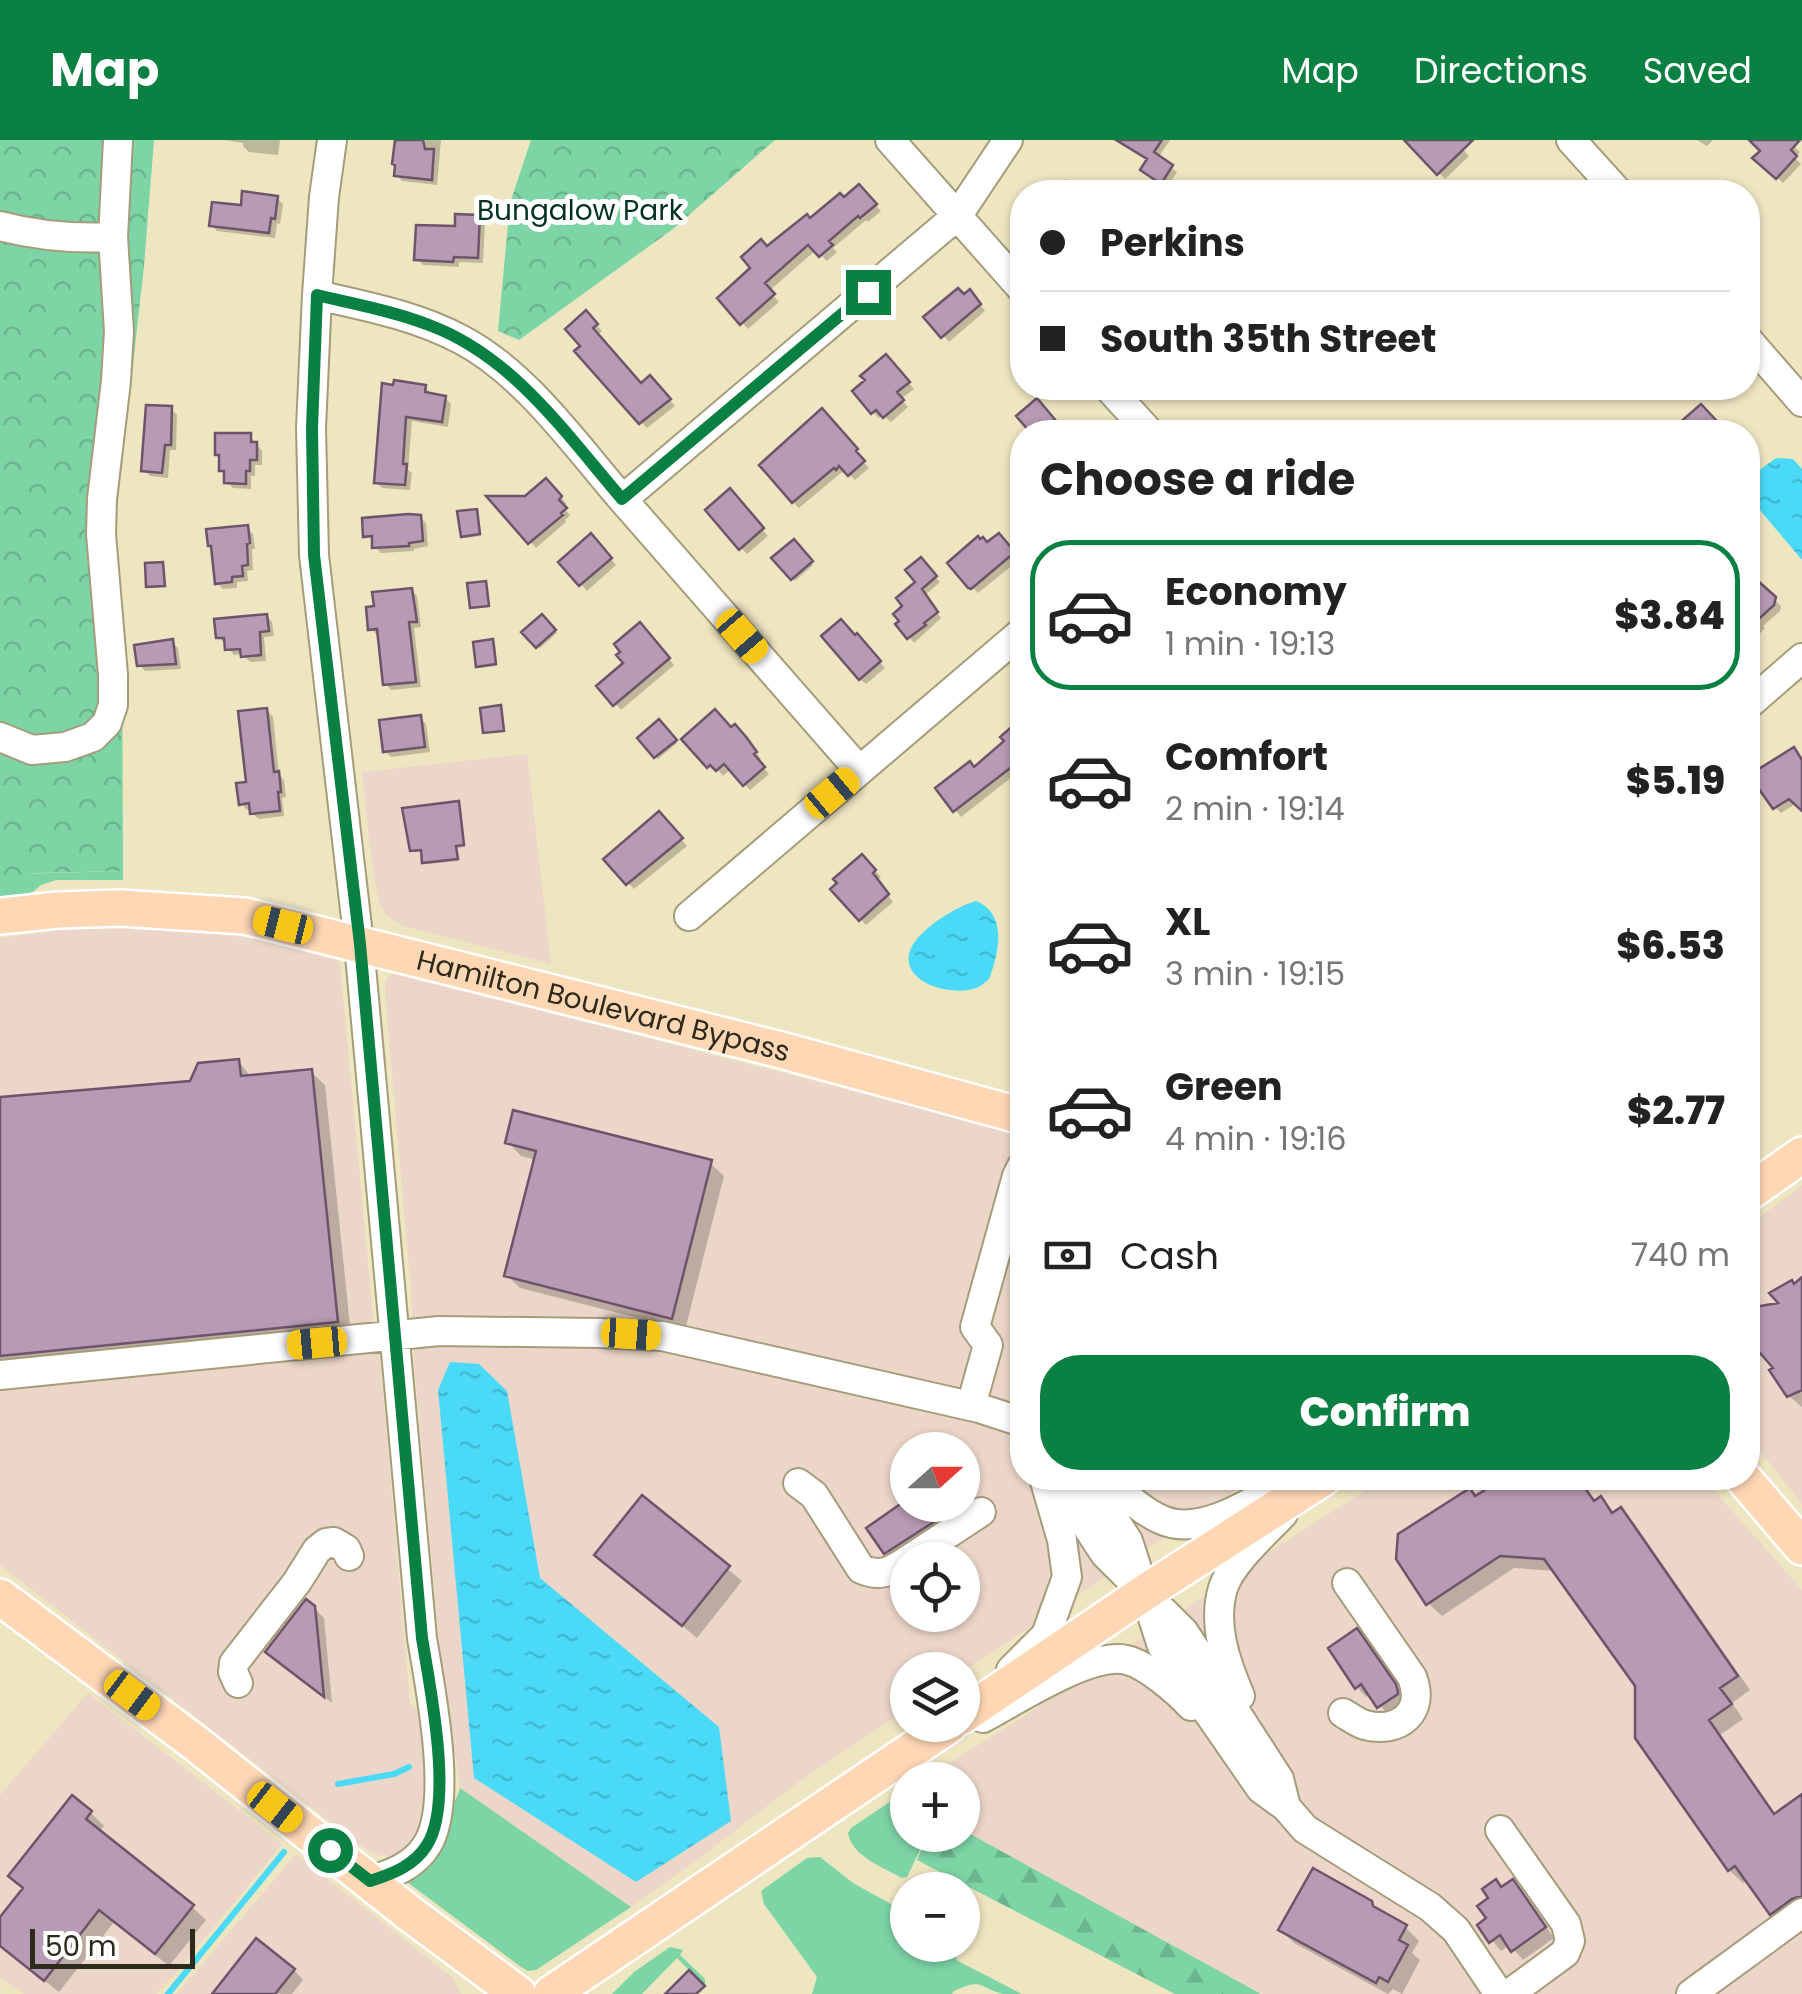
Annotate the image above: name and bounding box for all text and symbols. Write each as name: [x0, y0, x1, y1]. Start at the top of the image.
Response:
text: Map: [50, 36, 159, 103]
text: Map: [1282, 46, 1359, 95]
text: Directions: [1414, 46, 1588, 95]
text: Saved: [1643, 46, 1752, 95]
park label: Bungalow Park: [477, 191, 684, 230]
text: Perkins: [1100, 216, 1245, 269]
route end: [846, 270, 891, 315]
text: South 35th Street: [1100, 312, 1436, 365]
text: Choose a ride: [1040, 448, 1355, 511]
text: Economy: [1165, 565, 1347, 618]
icon: car: [1045, 570, 1135, 660]
text: $3.84: [1614, 589, 1725, 642]
car: [711, 604, 773, 668]
text: 1 min · 19:13: [1165, 621, 1335, 666]
text: Comfort: [1165, 730, 1328, 783]
icon: car: [1045, 735, 1135, 825]
text: $5.19: [1626, 754, 1725, 807]
car: [799, 762, 865, 824]
text: 2 min · 19:14: [1165, 786, 1345, 831]
text: XL: [1165, 895, 1210, 948]
icon: car: [1045, 900, 1135, 990]
car: [250, 903, 316, 947]
text: $6.53: [1616, 919, 1725, 972]
street label: Hamilton Boulevard Bypass: [413, 941, 794, 1072]
text: 3 min · 19:15: [1165, 951, 1345, 996]
text: Green: [1165, 1060, 1283, 1113]
icon: car: [1045, 1065, 1135, 1155]
text: $2.77: [1627, 1084, 1725, 1137]
text: 4 min · 19:16: [1165, 1116, 1347, 1161]
icon: cash: [1040, 1228, 1095, 1283]
text: Cash: [1120, 1229, 1219, 1282]
text: 740 m: [1631, 1232, 1730, 1277]
car: [600, 1317, 662, 1351]
car: [286, 1325, 348, 1361]
button: Confirm: [1040, 1355, 1730, 1470]
north arrow: [890, 1432, 980, 1522]
map controls: [890, 1432, 980, 1962]
button: locate: [890, 1542, 980, 1632]
button: layers: [890, 1652, 980, 1742]
car: [99, 1665, 165, 1725]
button: +: [890, 1762, 980, 1852]
car: [242, 1777, 308, 1837]
route start: [308, 1828, 353, 1873]
button: −: [890, 1872, 980, 1962]
scale bar: [30, 1924, 195, 1968]
text: 50 m: [45, 1927, 116, 1966]

